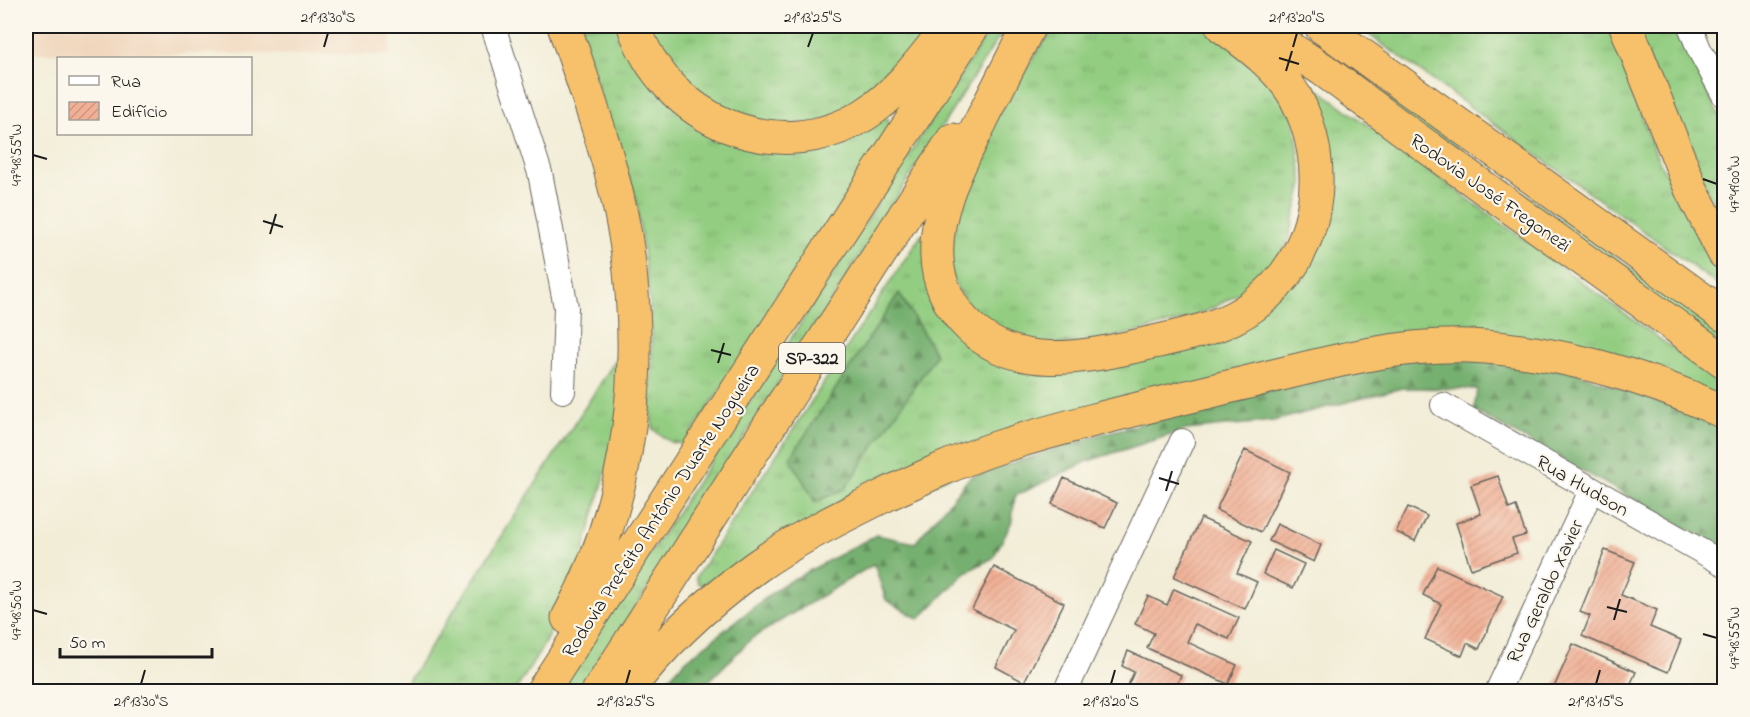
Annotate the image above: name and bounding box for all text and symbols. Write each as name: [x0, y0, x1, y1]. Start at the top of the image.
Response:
text: 21°13'30"S: [301, 7, 356, 29]
text: 21°13'25"S: [784, 7, 842, 29]
text: 21°13'20"S: [1269, 7, 1325, 29]
legend: [57, 57, 252, 135]
text: Rua: [111, 70, 141, 96]
text: Edifício: [111, 100, 167, 126]
text: 47°48'55"W: [6, 124, 28, 186]
street label: Rodovia José Fregonezi: [1402, 127, 1576, 262]
text: 47°49'00"W: [1724, 156, 1746, 212]
road number: SP-322: [779, 343, 845, 373]
street label: Rodovia Prefeito Antônio Duarte Nogueira: [556, 359, 769, 665]
street label: Rua Hudson: [1530, 449, 1634, 526]
street label: Rua Geraldo Xavier: [1500, 515, 1593, 669]
text: 47°48'50"W: [6, 580, 28, 640]
text: 47°48'55"W: [1724, 607, 1746, 669]
scale bar: [60, 621, 212, 659]
text: 50 m: [69, 631, 106, 657]
text: 21°13'30"S: [114, 691, 169, 713]
text: 21°13'25"S: [597, 691, 655, 713]
text: 21°13'20"S: [1083, 691, 1139, 713]
text: 21°13'15"S: [1568, 691, 1624, 713]

